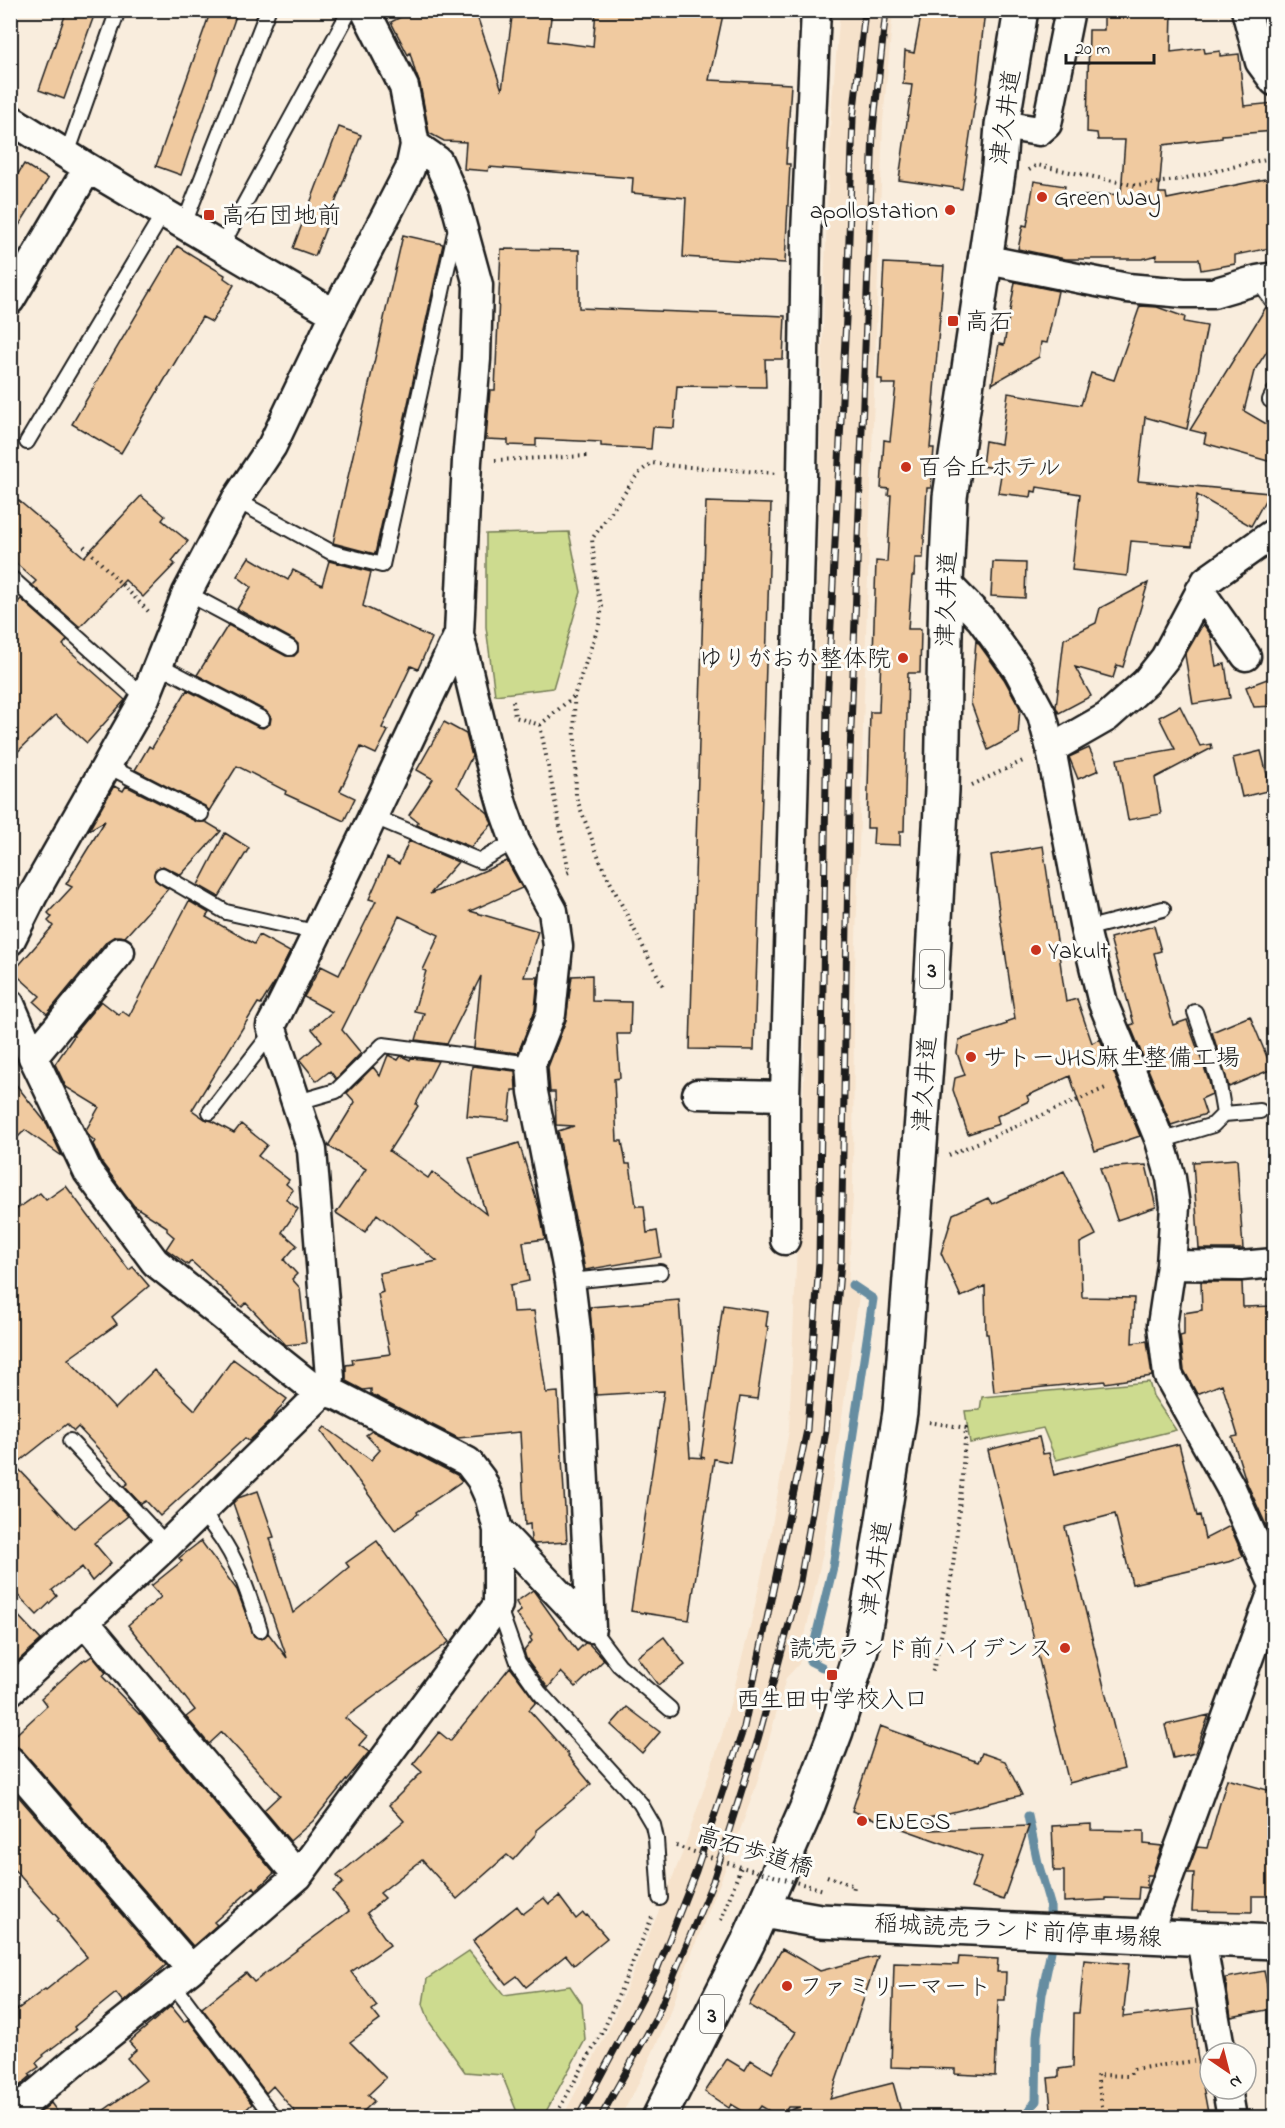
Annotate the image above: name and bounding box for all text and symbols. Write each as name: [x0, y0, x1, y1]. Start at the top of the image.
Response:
scale bar: [1066, 27, 1154, 65]
text: 20 m: [1075, 37, 1110, 63]
street label: 津久井道: [983, 67, 1031, 167]
place label: Green Way: [1054, 182, 1161, 218]
marker: Green Way: [1035, 190, 1049, 204]
place label: apollostation: [810, 195, 938, 230]
place label: 高石団地前: [221, 200, 341, 235]
marker: apollostation: [943, 203, 957, 217]
marker: 高石団地前: [202, 208, 216, 222]
place label: 高石: [965, 306, 1013, 341]
marker: 高石: [946, 314, 960, 328]
place label: 百合丘ホテル: [918, 452, 1061, 487]
marker: 百合丘ホテル: [899, 460, 913, 474]
street label: 津久井道: [929, 551, 968, 648]
place label: ゆりがおか整体院: [699, 643, 891, 678]
marker: ゆりがおか整体院: [896, 651, 910, 665]
place label: Yakult: [1048, 935, 1108, 970]
marker: Yakult: [1029, 943, 1043, 957]
road number: 3: [920, 950, 944, 988]
street label: 津久井道: [906, 1035, 947, 1133]
place label: サトーJHS麻生整備工場: [983, 1042, 1240, 1077]
marker: サトーJHS麻生整備工場: [964, 1050, 978, 1064]
street label: 津久井道: [853, 1518, 902, 1619]
place label: 読売ランド前ハイデンス: [789, 1633, 1053, 1668]
marker: 読売ランド前ハイデンス: [1058, 1641, 1072, 1655]
marker: 西生田中学校入口: [825, 1668, 839, 1682]
place label: 西生田中学校入口: [736, 1684, 928, 1719]
place label: ENEOS: [874, 1806, 950, 1841]
marker: ENEOS: [855, 1814, 869, 1828]
street label: 高石歩道橋: [692, 1819, 817, 1888]
street label: 稲城読売ランド前停車場線: [873, 1907, 1163, 1958]
place label: ファミリーマート: [799, 1971, 991, 2006]
marker: ファミリーマート: [780, 1979, 794, 1993]
road number: 3: [700, 1995, 724, 2033]
north arrow: [1198, 2041, 1258, 2101]
text: N: [1224, 2069, 1247, 2095]

